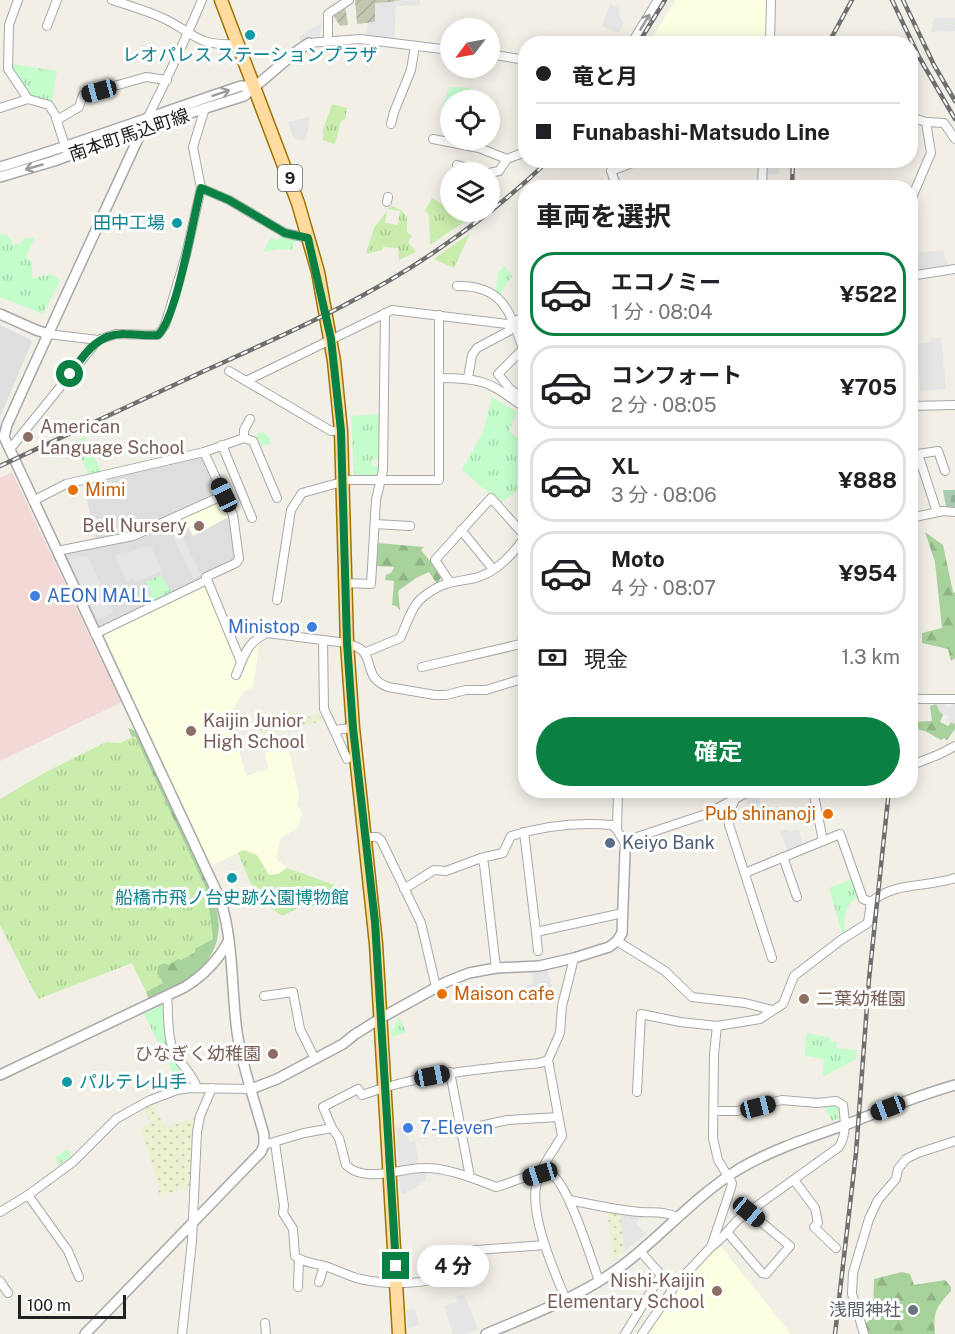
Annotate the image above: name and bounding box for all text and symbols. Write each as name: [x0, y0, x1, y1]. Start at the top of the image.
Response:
one-way arrow: [639, 14, 651, 31]
north arrow: [440, 18, 500, 78]
map controls: [440, 18, 500, 222]
marker: レオパレス ステーションプラザ: [243, 28, 257, 42]
place label: レオパレス ステーションプラザ: [122, 44, 378, 65]
text: 竜と月: [572, 63, 638, 89]
car: [79, 78, 119, 104]
one-way arrow: [211, 87, 230, 98]
button: locate: [440, 90, 500, 150]
street label: 南本町馬込町線: [66, 104, 192, 165]
text: Funabashi-Matsudo Line: [572, 119, 830, 145]
one-way arrow: [25, 161, 44, 173]
button: layers: [440, 162, 500, 222]
road number: 9: [278, 165, 302, 191]
text: 車両を選択: [536, 200, 671, 232]
place label: 田中工場: [93, 212, 165, 233]
marker: 田中工場: [170, 216, 184, 230]
icon: car: [539, 267, 593, 321]
text: エコノミー: [611, 269, 721, 295]
text: ¥522: [840, 281, 897, 307]
text: 1 分 · 08:04: [611, 300, 713, 324]
route start: [56, 360, 83, 387]
icon: car: [539, 360, 593, 414]
text: コンフォート: [611, 362, 742, 388]
text: ¥705: [840, 374, 897, 400]
text: 2 分 · 08:05: [611, 393, 717, 417]
place label: American Language School: [40, 416, 185, 458]
marker: American Language School: [21, 430, 35, 444]
icon: car: [539, 453, 593, 507]
text: XL: [611, 453, 639, 479]
text: ¥888: [838, 467, 897, 493]
car: [208, 475, 240, 515]
place label: Mimi: [85, 479, 126, 500]
marker: Mimi: [66, 483, 80, 497]
text: 3 分 · 08:06: [611, 483, 717, 507]
place label: Bell Nursery: [82, 515, 187, 536]
marker: Bell Nursery: [192, 519, 206, 533]
icon: car: [539, 546, 593, 600]
text: Moto: [611, 546, 665, 572]
text: ¥954: [839, 560, 897, 586]
text: 4 分 · 08:07: [611, 576, 716, 600]
place label: AEON MALL: [47, 585, 152, 606]
marker: AEON MALL: [28, 589, 42, 603]
place label: Ministop: [228, 616, 300, 637]
marker: Ministop: [305, 620, 319, 634]
icon: cash: [536, 641, 569, 674]
text: 1.3 km: [841, 645, 900, 669]
text: 現金: [584, 646, 628, 672]
place label: Kaijin Junior High School: [203, 710, 305, 752]
button: 確定: [536, 717, 900, 786]
marker: Kaijin Junior High School: [184, 724, 198, 738]
place label: Pub shinanoji: [705, 803, 816, 824]
marker: Pub shinanoji: [821, 807, 835, 821]
place label: Keiyo Bank: [622, 832, 715, 853]
marker: Keiyo Bank: [603, 836, 617, 850]
marker: 船橋市飛ノ台史跡公園博物館: [225, 871, 239, 885]
place label: 船橋市飛ノ台史跡公園博物館: [115, 887, 349, 908]
place label: Maison cafe: [454, 983, 555, 1004]
marker: Maison cafe: [435, 987, 449, 1001]
place label: 二葉幼稚園: [816, 988, 906, 1009]
marker: 二葉幼稚園: [797, 992, 811, 1006]
place label: ひなぎく幼稚園: [135, 1043, 261, 1064]
marker: ひなぎく幼稚園: [266, 1047, 280, 1061]
car: [413, 1064, 451, 1088]
place label: パルテレ山手: [79, 1071, 187, 1092]
marker: パルテレ山手: [60, 1075, 74, 1089]
car: [868, 1093, 908, 1123]
car: [738, 1094, 778, 1120]
place label: 7-Eleven: [420, 1117, 493, 1138]
marker: 7-Eleven: [401, 1121, 415, 1135]
car: [520, 1160, 560, 1188]
car: [729, 1194, 769, 1230]
callout: 4 分: [417, 1245, 489, 1287]
route end: [382, 1252, 409, 1279]
text: 4 分: [434, 1254, 472, 1278]
place label: Nishi-Kaijin Elementary School: [547, 1270, 705, 1312]
marker: Nishi-Kaijin Elementary School: [710, 1284, 724, 1298]
scale bar: [18, 1292, 126, 1320]
text: 100 m: [27, 1296, 71, 1315]
place label: 浅間神社: [829, 1299, 901, 1320]
marker: 浅間神社: [906, 1303, 920, 1317]

